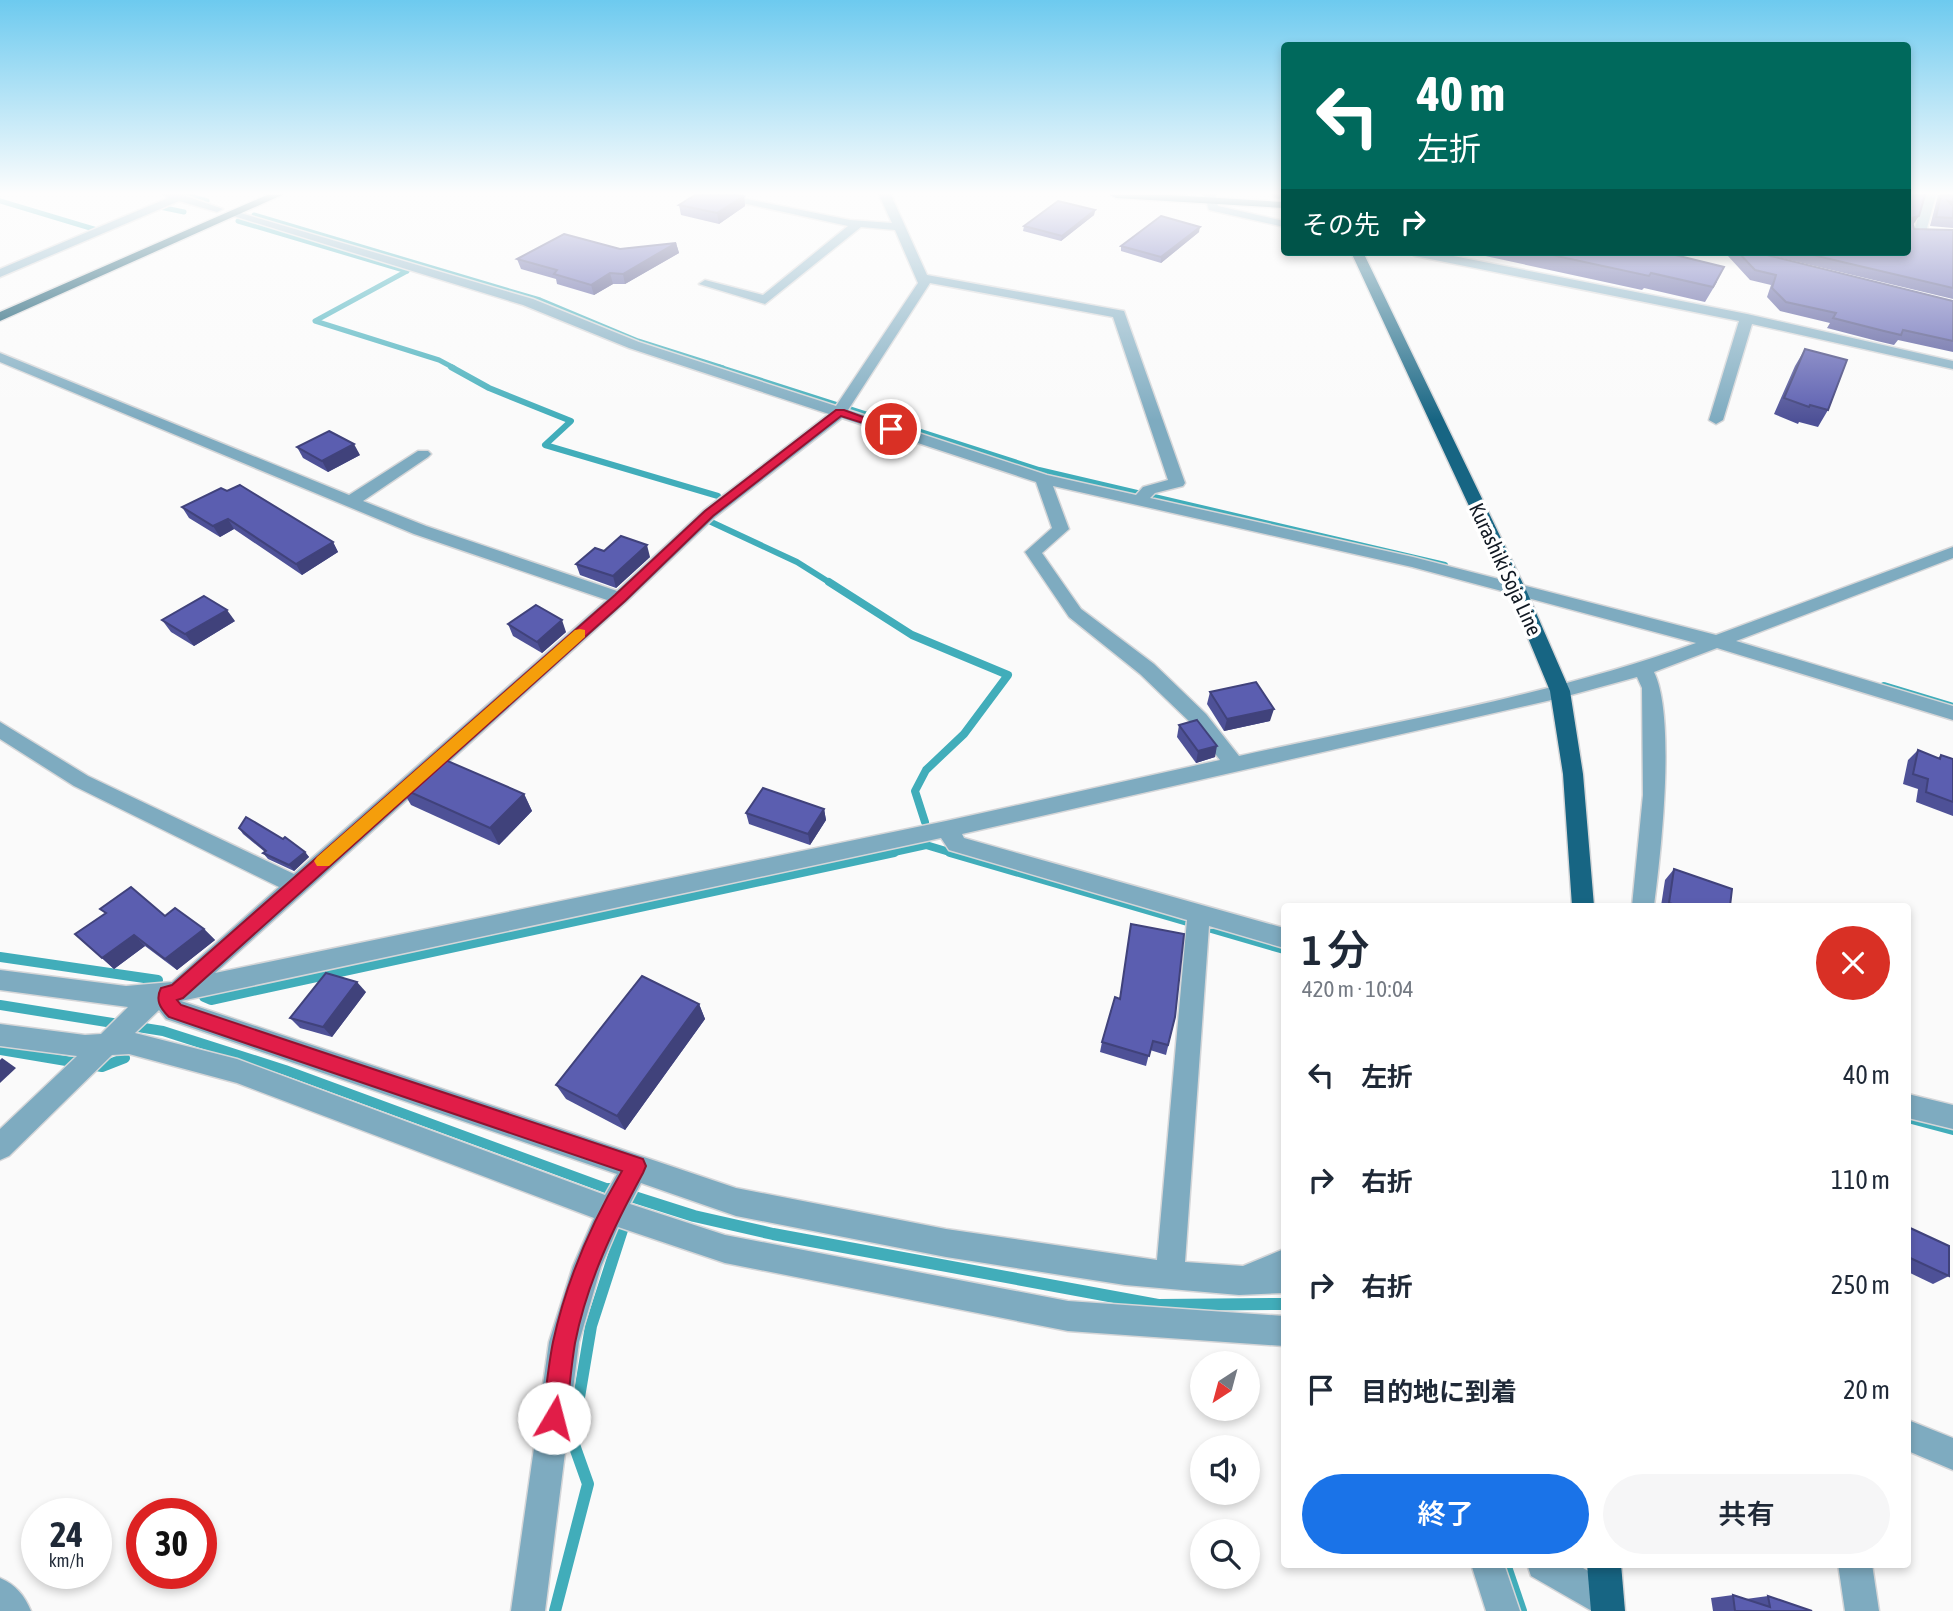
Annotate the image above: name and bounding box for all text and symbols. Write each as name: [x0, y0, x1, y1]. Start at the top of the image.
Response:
text: 40 m: [1417, 65, 1505, 121]
icon: left: [1302, 70, 1393, 161]
text: 左折: [1417, 130, 1481, 167]
icon: right: [1394, 203, 1432, 241]
text: その先: [1302, 210, 1380, 240]
pin: [861, 399, 921, 459]
icon: arrive: [872, 410, 910, 448]
street label: Kurashiki Soja Line: [1465, 499, 1547, 639]
text: 1 分: [1302, 926, 1370, 974]
button: close: [1816, 926, 1890, 1000]
text: 420 m · 10:04: [1302, 976, 1414, 1002]
icon: left: [1302, 1056, 1340, 1094]
text: 40 m: [1843, 1060, 1890, 1090]
text: 左折: [1361, 1062, 1413, 1092]
icon: right: [1302, 1161, 1340, 1199]
text: 110 m: [1831, 1165, 1890, 1195]
text: 右折: [1361, 1167, 1413, 1197]
icon: right: [1302, 1266, 1340, 1304]
text: 250 m: [1831, 1270, 1890, 1300]
text: 右折: [1361, 1272, 1413, 1302]
north arrow: [1190, 1351, 1260, 1421]
map controls: [1190, 1351, 1260, 1589]
icon: arrive: [1302, 1371, 1340, 1409]
text: 20 m: [1843, 1375, 1890, 1405]
text: 目的地に到着: [1361, 1377, 1517, 1407]
position arrow: [517, 1381, 591, 1455]
button: sound: [1190, 1435, 1260, 1505]
button: 終了: [1302, 1474, 1589, 1554]
button: 共有: [1603, 1474, 1890, 1554]
speed limit sign: 30: [126, 1498, 217, 1589]
text: 24: [50, 1514, 83, 1554]
button: search: [1190, 1519, 1260, 1589]
text: km/h: [49, 1550, 84, 1571]

